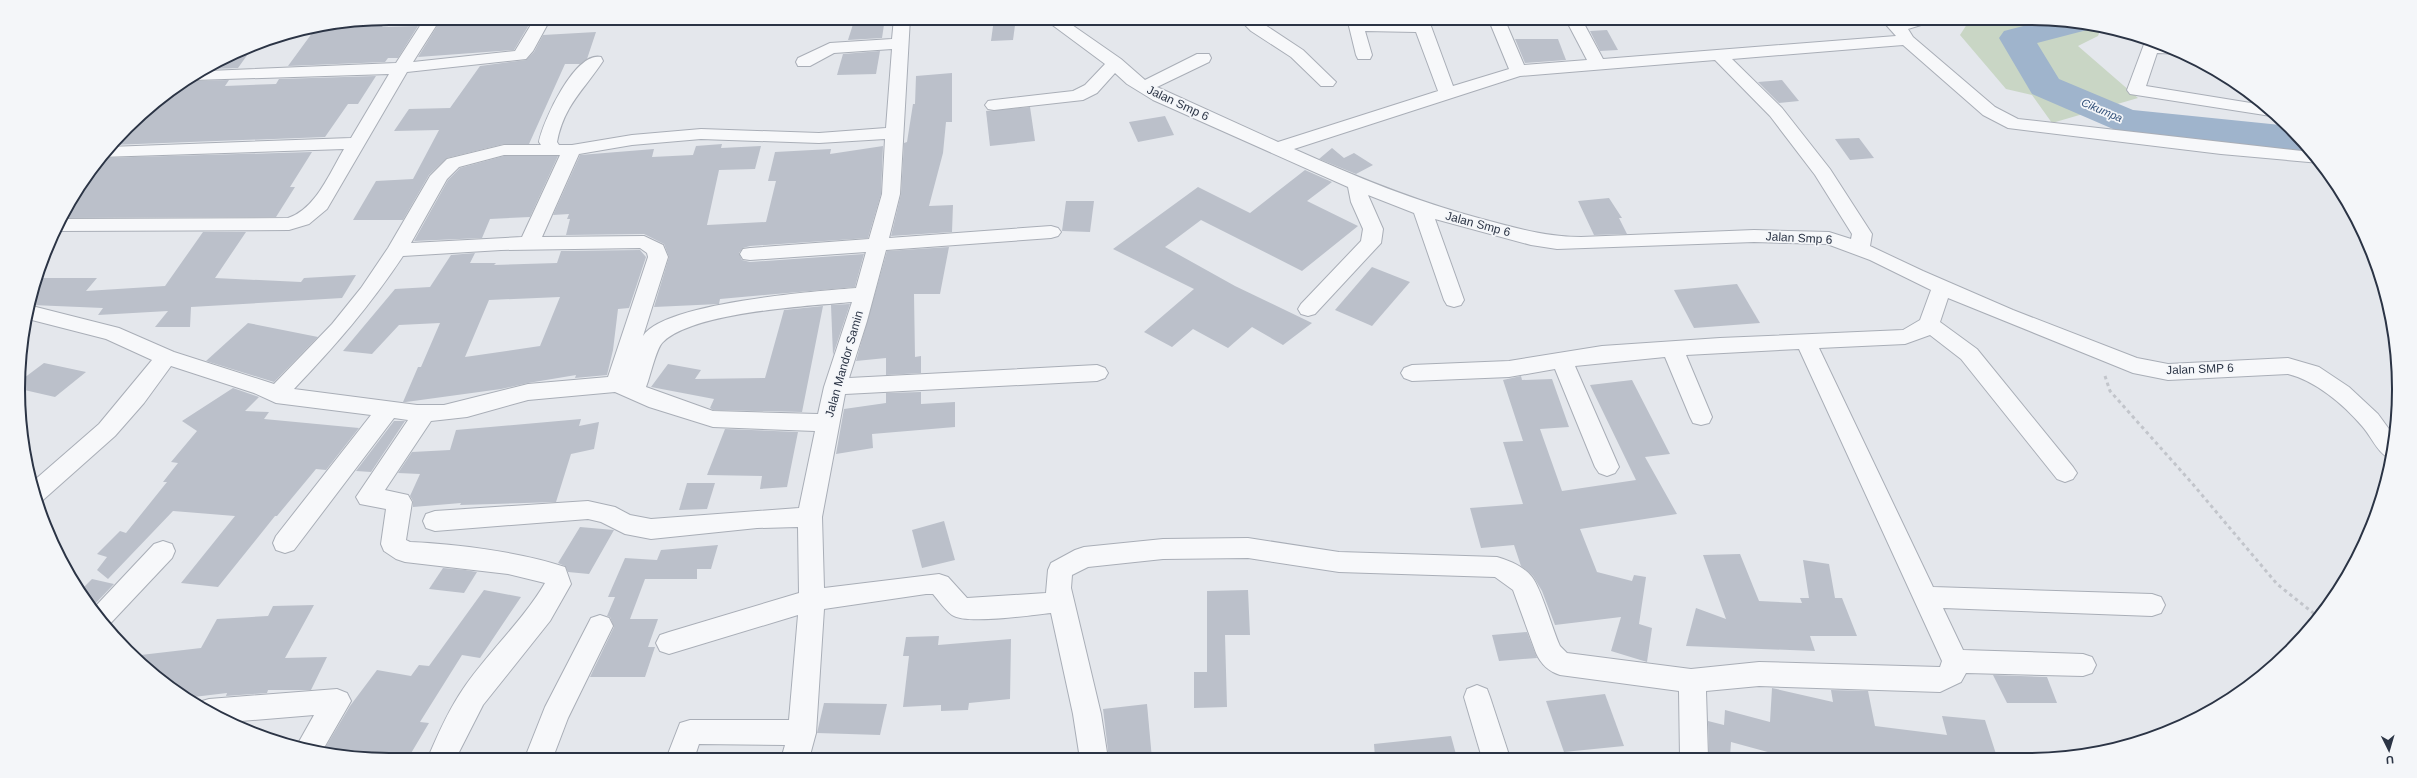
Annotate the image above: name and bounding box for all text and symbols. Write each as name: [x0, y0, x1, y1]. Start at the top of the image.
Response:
street label: Jalan Smp 6: [1145, 83, 1211, 124]
water label: Cikumpa: [2080, 96, 2124, 124]
street label: Jalan Smp 6: [1444, 209, 1512, 239]
street label: Jalan Smp 6: [1765, 229, 1833, 247]
street label: Jalan Mandor Samin: [822, 309, 866, 419]
street label: Jalan SMP 6: [2166, 361, 2234, 377]
north arrow: [2369, 730, 2409, 770]
text: U: [2385, 754, 2394, 766]

